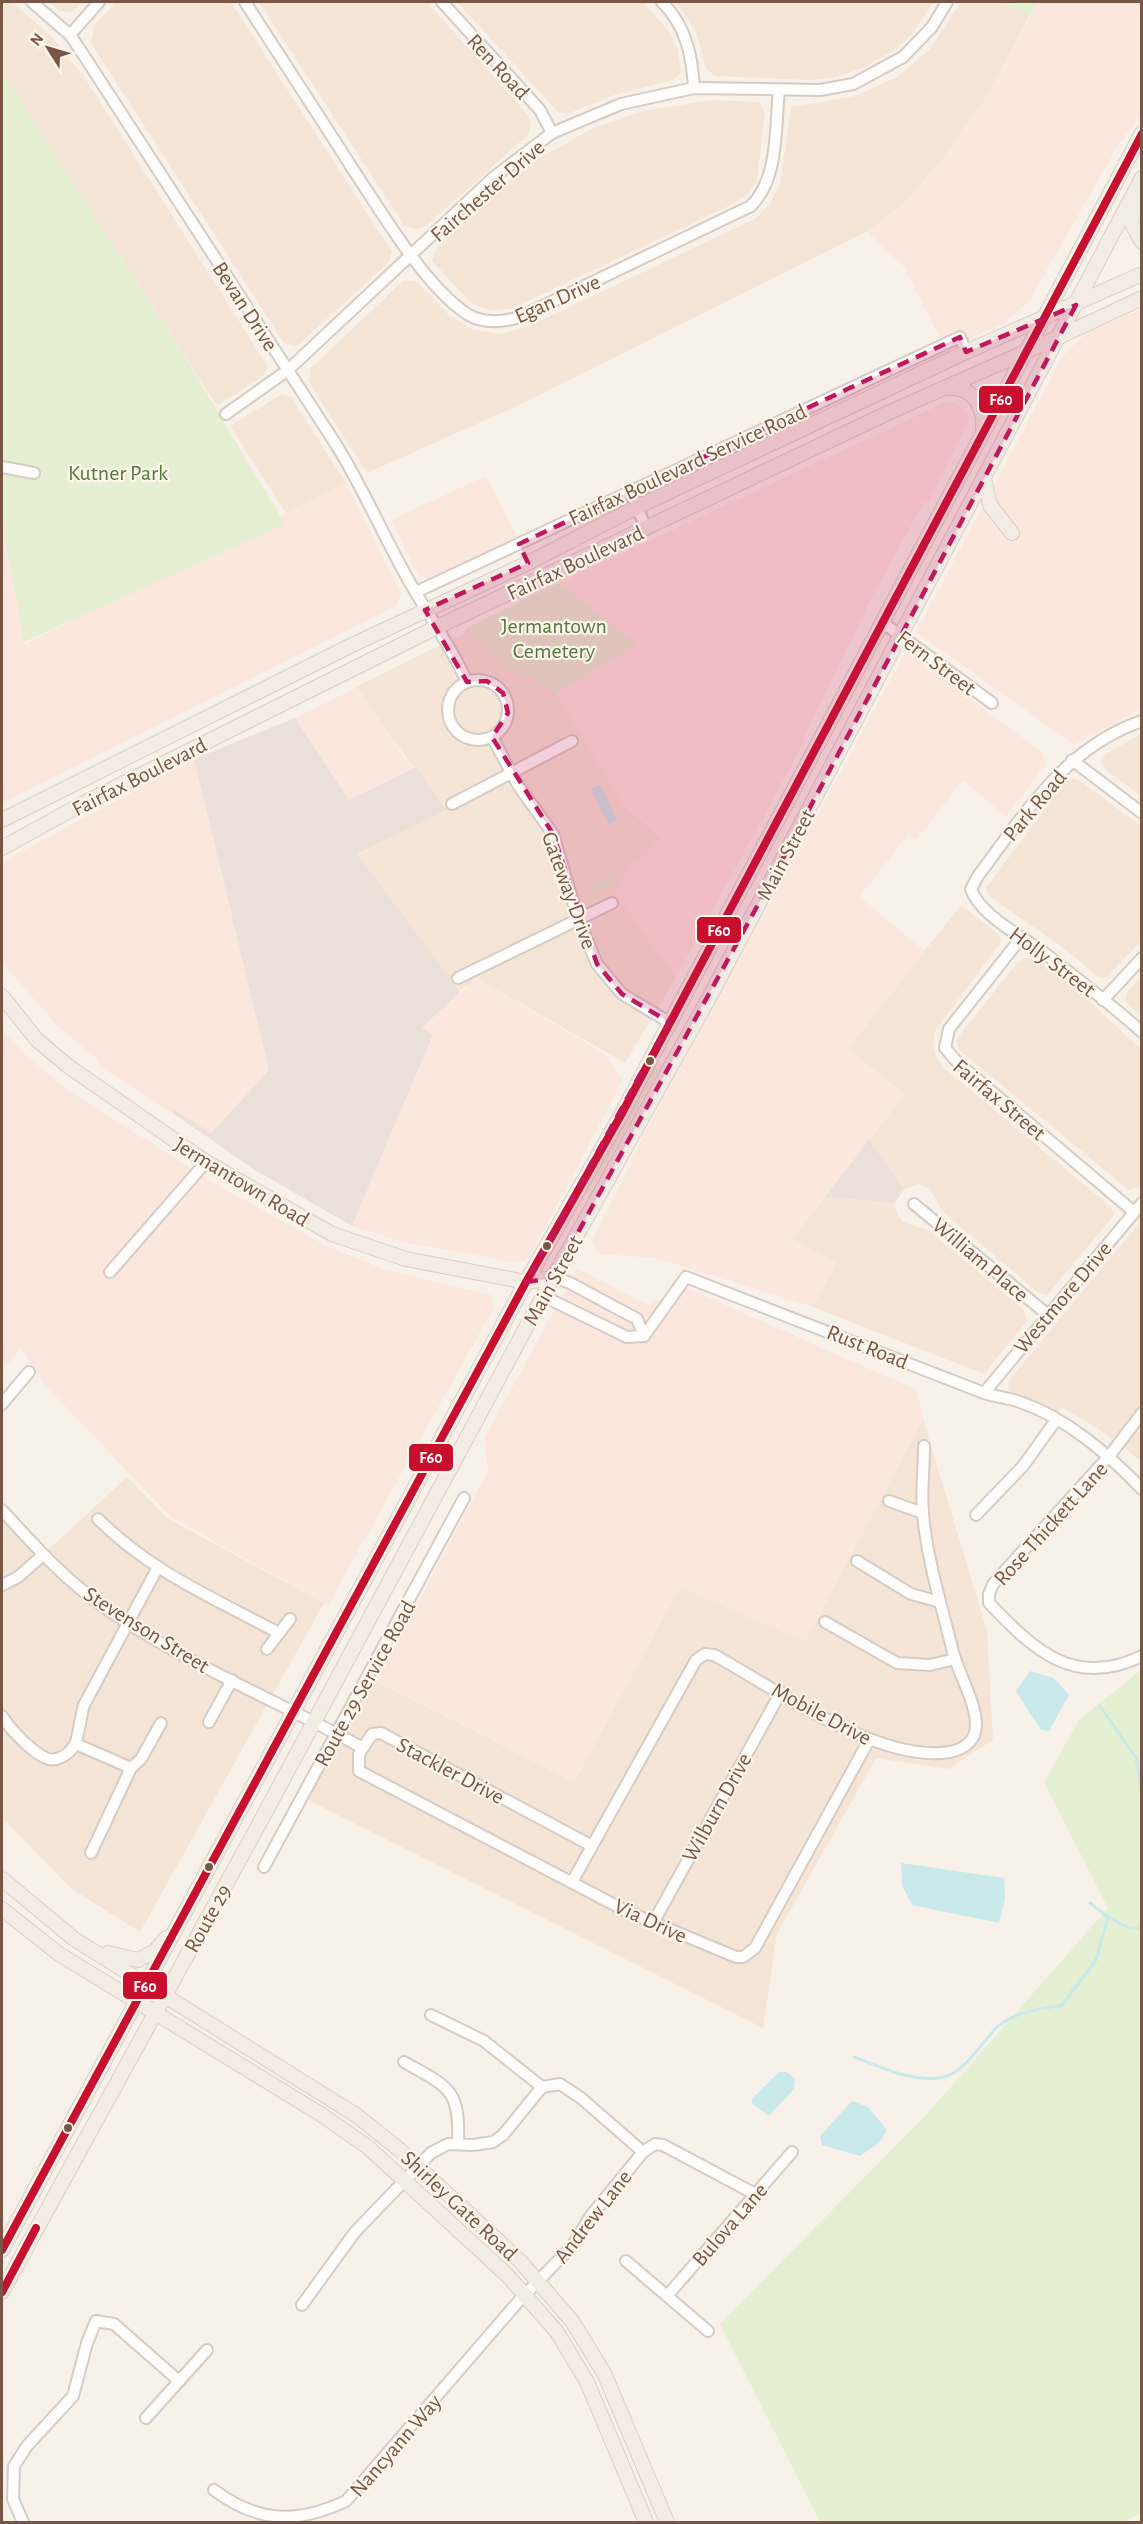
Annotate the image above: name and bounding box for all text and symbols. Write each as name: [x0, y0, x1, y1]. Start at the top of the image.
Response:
north arrow: [18, 18, 78, 78]
text: N: [27, 30, 47, 49]
street label: Ren Road: [463, 30, 534, 104]
street label: Fairchester Drive: [426, 136, 549, 246]
street label: Bevan Drive: [208, 258, 282, 355]
street label: Egan Drive: [511, 270, 603, 327]
line badge: F60: [978, 385, 1024, 414]
text: F60: [989, 392, 1013, 408]
street label: Fairfax Boulevard Service Road: [565, 400, 810, 530]
park label: Kutner Park: [68, 462, 168, 484]
street label: Fairfax Boulevard: [504, 522, 647, 604]
park label: Jermantown Cemetery: [501, 615, 607, 662]
street label: Fern Street: [893, 626, 980, 700]
street label: Fairfax Boulevard: [69, 734, 210, 820]
street label: Park Road: [999, 766, 1071, 845]
street label: Main Street: [753, 805, 819, 904]
street label: Gateway Drive: [538, 829, 600, 952]
line badge: F60: [696, 916, 742, 944]
text: F60: [707, 923, 731, 939]
street label: Holly Street: [1005, 923, 1099, 1001]
unlabelled marker: [644, 1055, 656, 1067]
street label: Fairfax Street: [949, 1055, 1050, 1145]
street label: Jermantown Road: [170, 1133, 313, 1231]
street label: William Place: [928, 1213, 1033, 1306]
street label: Main Street: [519, 1232, 587, 1329]
street label: Westmore Drive: [1010, 1237, 1116, 1358]
unlabelled marker: [541, 1240, 553, 1252]
street label: Rust Road: [824, 1321, 911, 1373]
line badge: F60: [408, 1443, 454, 1472]
text: F60: [419, 1450, 443, 1466]
street label: Rose Thickett Lane: [990, 1458, 1112, 1590]
street label: Stevenson Street: [80, 1583, 213, 1677]
street label: Route 29 Service Road: [310, 1597, 420, 1770]
street label: Mobile Drive: [768, 1679, 875, 1749]
street label: Stackler Drive: [393, 1733, 508, 1808]
street label: Wilburn Drive: [678, 1749, 756, 1866]
unlabelled marker: [203, 1861, 215, 1873]
street label: Route 29: [180, 1881, 236, 1956]
street label: Via Drive: [611, 1895, 690, 1947]
line badge: F60: [122, 1971, 168, 2000]
text: F60: [133, 1979, 157, 1995]
unlabelled marker: [62, 2122, 74, 2134]
street label: Shirley Gate Road: [397, 2147, 522, 2265]
street label: Andrew Lane: [550, 2166, 636, 2267]
street label: Bulova Lane: [688, 2179, 772, 2270]
street label: Nancyann Way: [346, 2390, 446, 2501]

